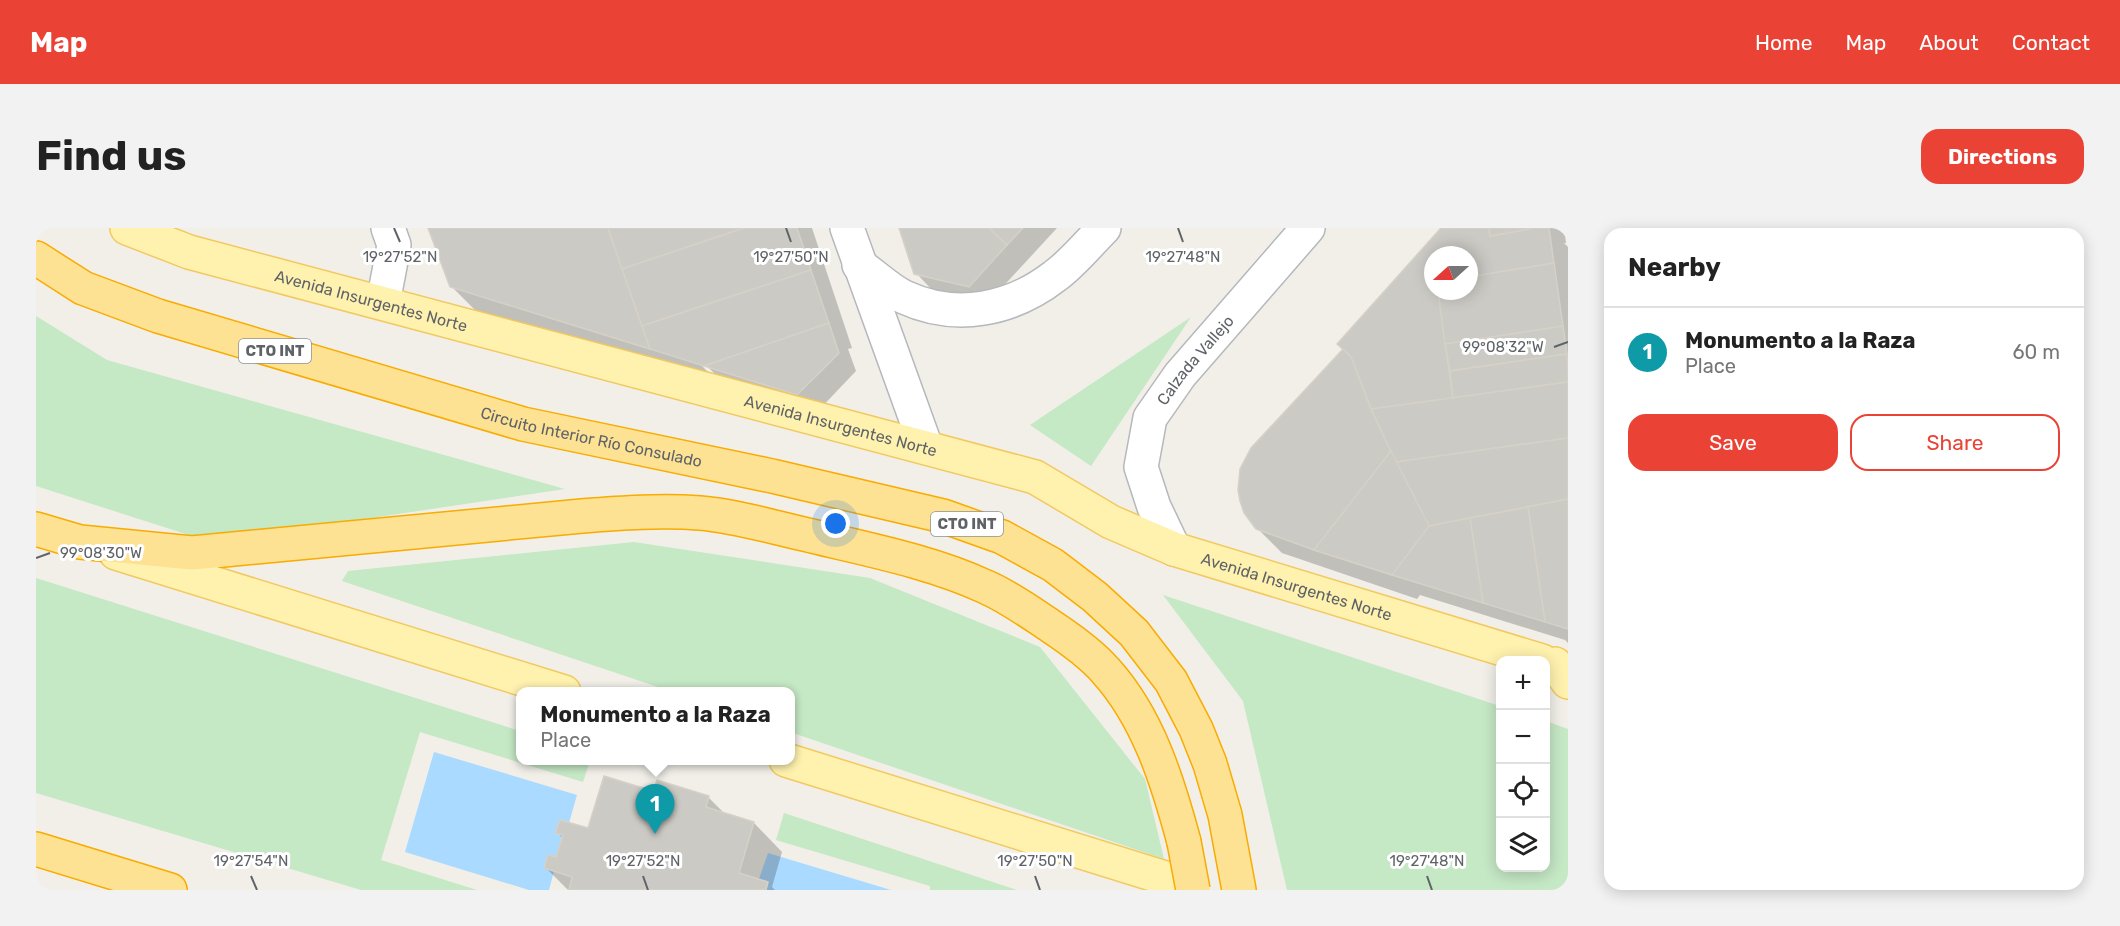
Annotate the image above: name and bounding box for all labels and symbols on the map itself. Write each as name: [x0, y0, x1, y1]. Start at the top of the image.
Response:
north arrow: [1424, 246, 1478, 300]
text: 19°27'52"N: [363, 248, 437, 266]
text: 19°27'50"N: [753, 248, 829, 266]
text: 19°27'48"N: [1145, 248, 1221, 266]
street label: Avenida Insurgentes Norte: [273, 266, 469, 336]
street label: Calzada Vallejo: [1153, 311, 1238, 409]
text: 99°08'32"W: [1462, 338, 1544, 356]
road number: CTO INT: [239, 339, 311, 363]
street label: Avenida Insurgentes Norte: [742, 391, 939, 461]
street label: Circuito Interior Río Consulado: [478, 403, 704, 471]
your location: [821, 509, 850, 538]
road number: CTO INT: [931, 512, 1003, 536]
text: 99°08'30"W: [60, 544, 142, 562]
street label: Avenida Insurgentes Norte: [1199, 549, 1394, 625]
pin: 1: [636, 784, 674, 834]
text: 19°27'54"N: [214, 852, 288, 870]
text: 19°27'52"N: [606, 852, 680, 870]
text: 19°27'50"N: [997, 852, 1073, 870]
text: 19°27'48"N: [1389, 852, 1465, 870]

